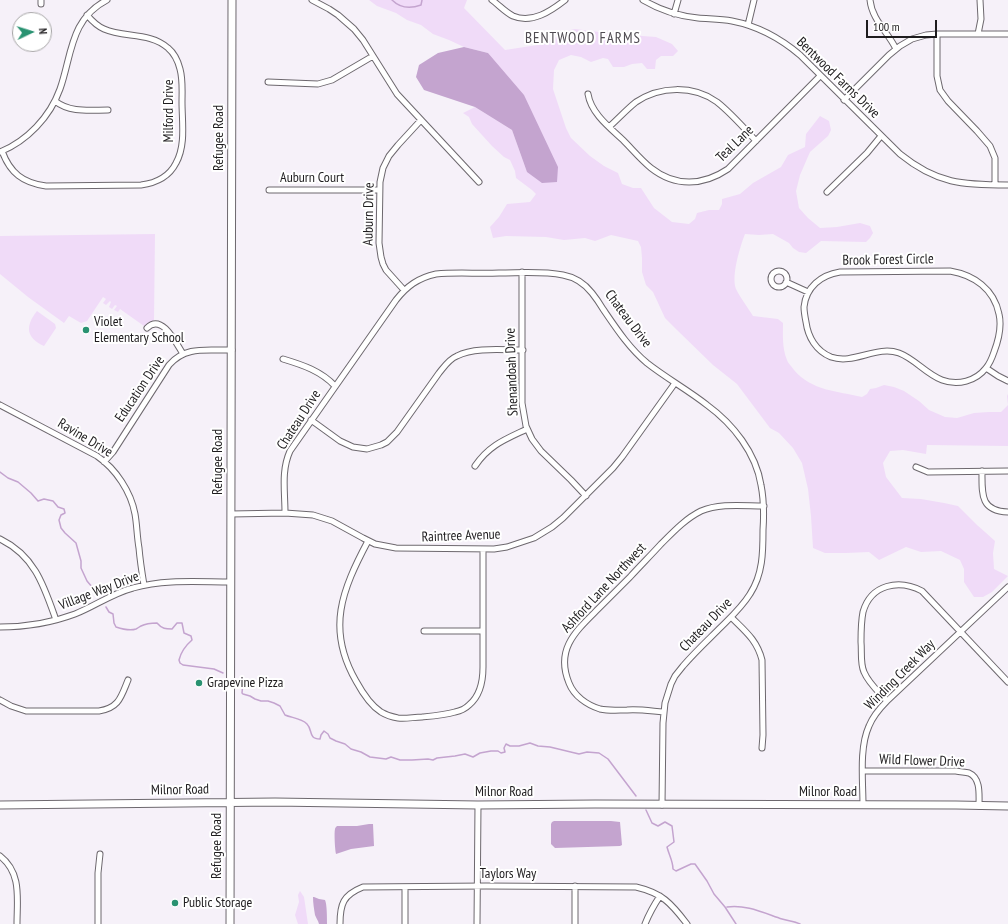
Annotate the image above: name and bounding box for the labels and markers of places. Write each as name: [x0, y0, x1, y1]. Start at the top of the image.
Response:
place label: Violet Elementary School: [94, 314, 184, 346]
marker: Violet Elementary School: [81, 325, 91, 335]
place label: Grapevine Pizza: [207, 675, 283, 691]
marker: Grapevine Pizza: [194, 678, 204, 688]
place label: Public Storage: [183, 895, 252, 911]
marker: Public Storage: [170, 898, 180, 908]

